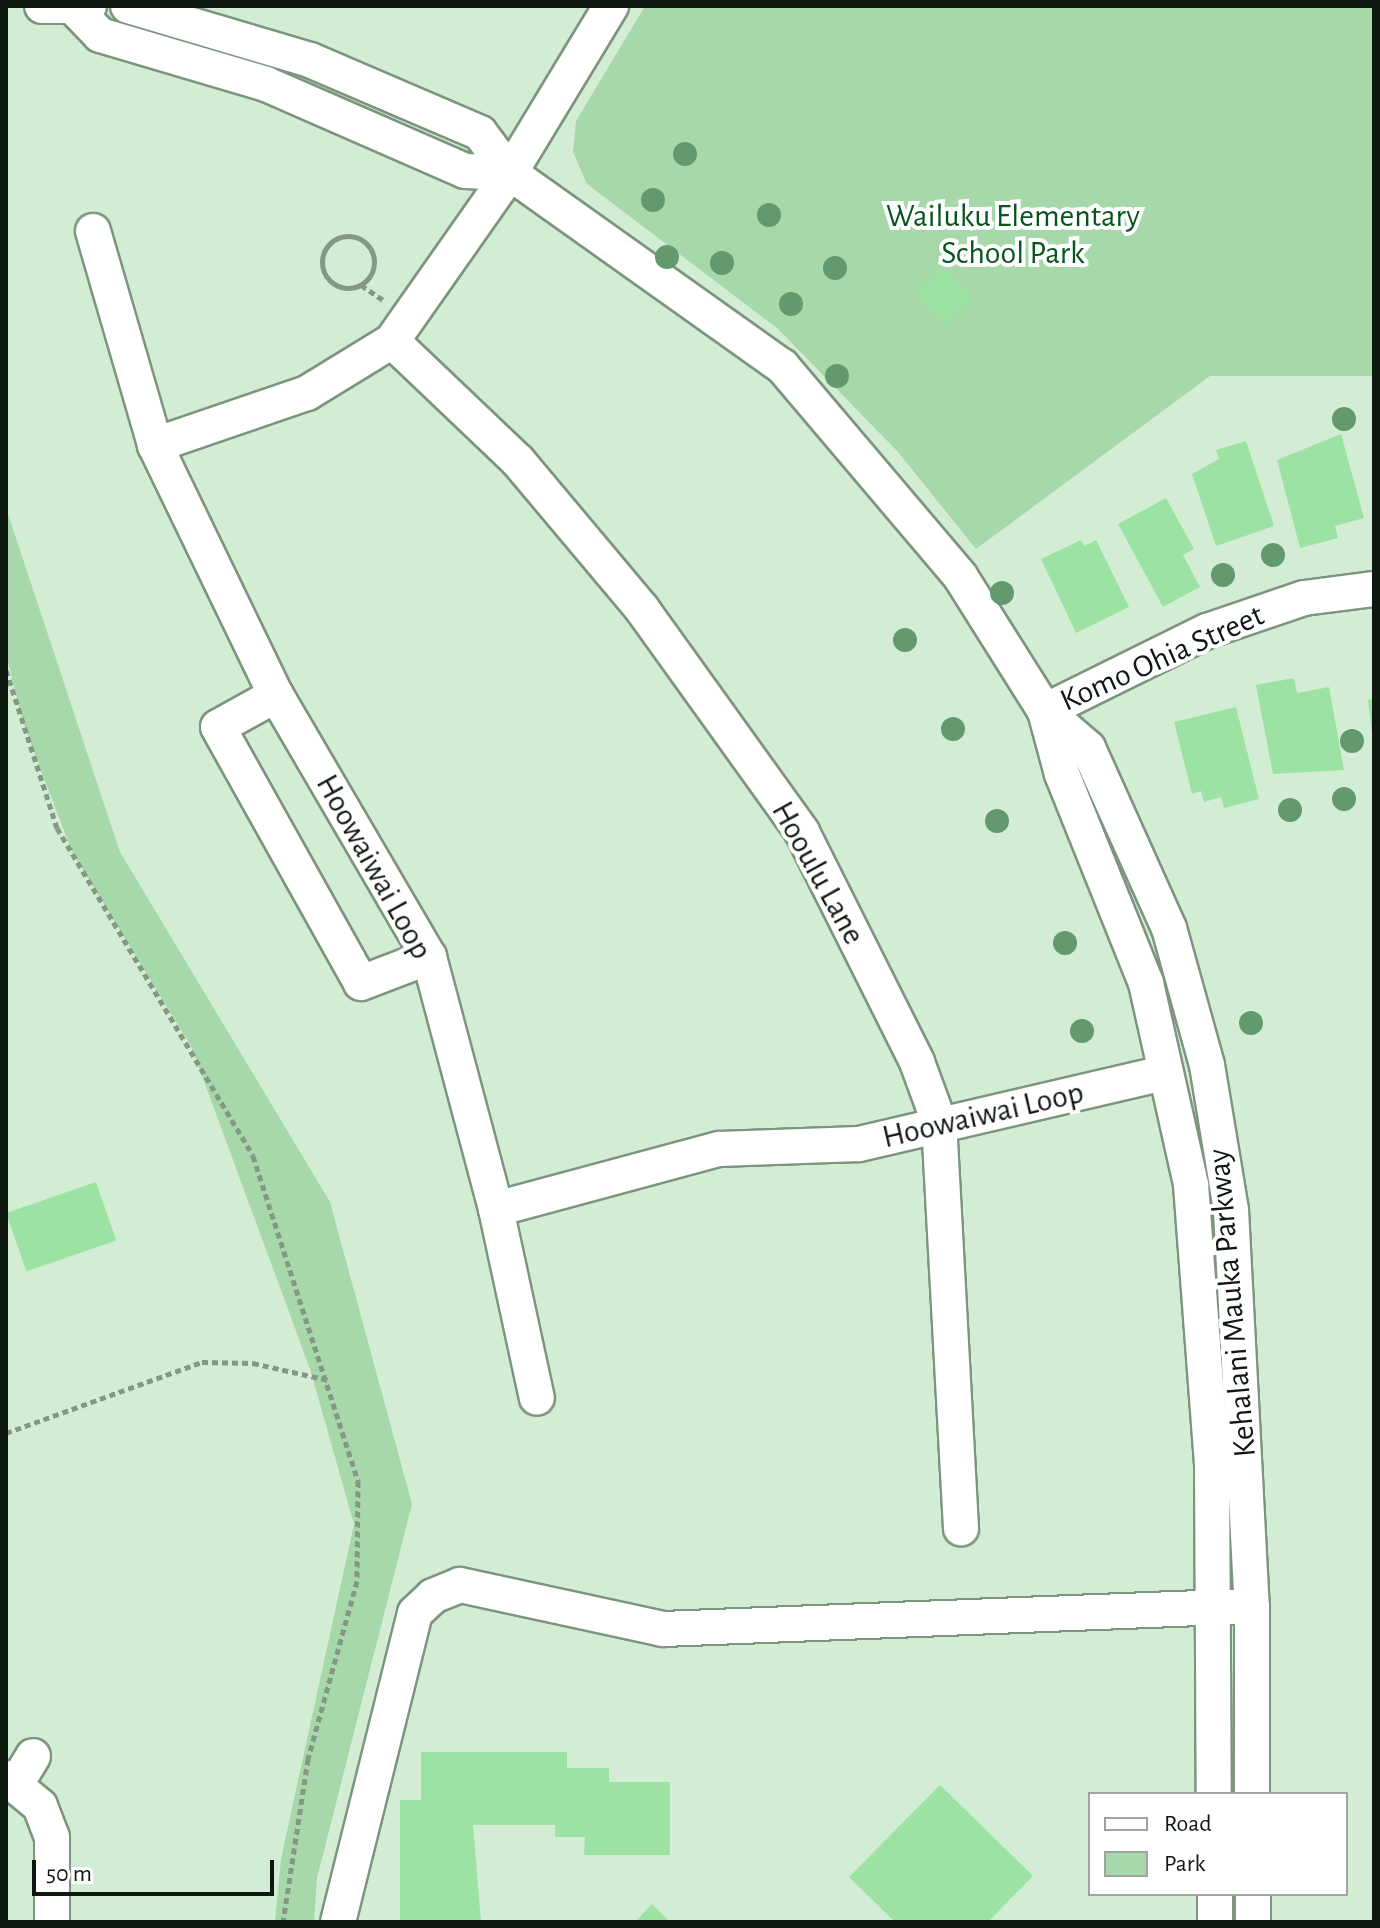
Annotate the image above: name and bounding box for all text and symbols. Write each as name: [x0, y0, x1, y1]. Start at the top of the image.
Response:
park label: Wailuku Elementary School Park: [886, 198, 1140, 273]
street label: Komo Ohia Street: [1054, 596, 1270, 720]
street label: Hoowaiwai Loop: [307, 768, 441, 966]
street label: Hooulu Lane: [763, 795, 873, 951]
street label: Hoowaiwai Loop: [879, 1073, 1087, 1157]
street label: Kehalani Mauka Parkway: [1199, 1147, 1265, 1459]
legend: [1088, 1792, 1348, 1896]
text: Road: [1164, 1812, 1212, 1836]
scale bar: [36, 1844, 278, 1894]
text: Park: [1164, 1852, 1205, 1876]
text: 50 m: [46, 1862, 92, 1886]

